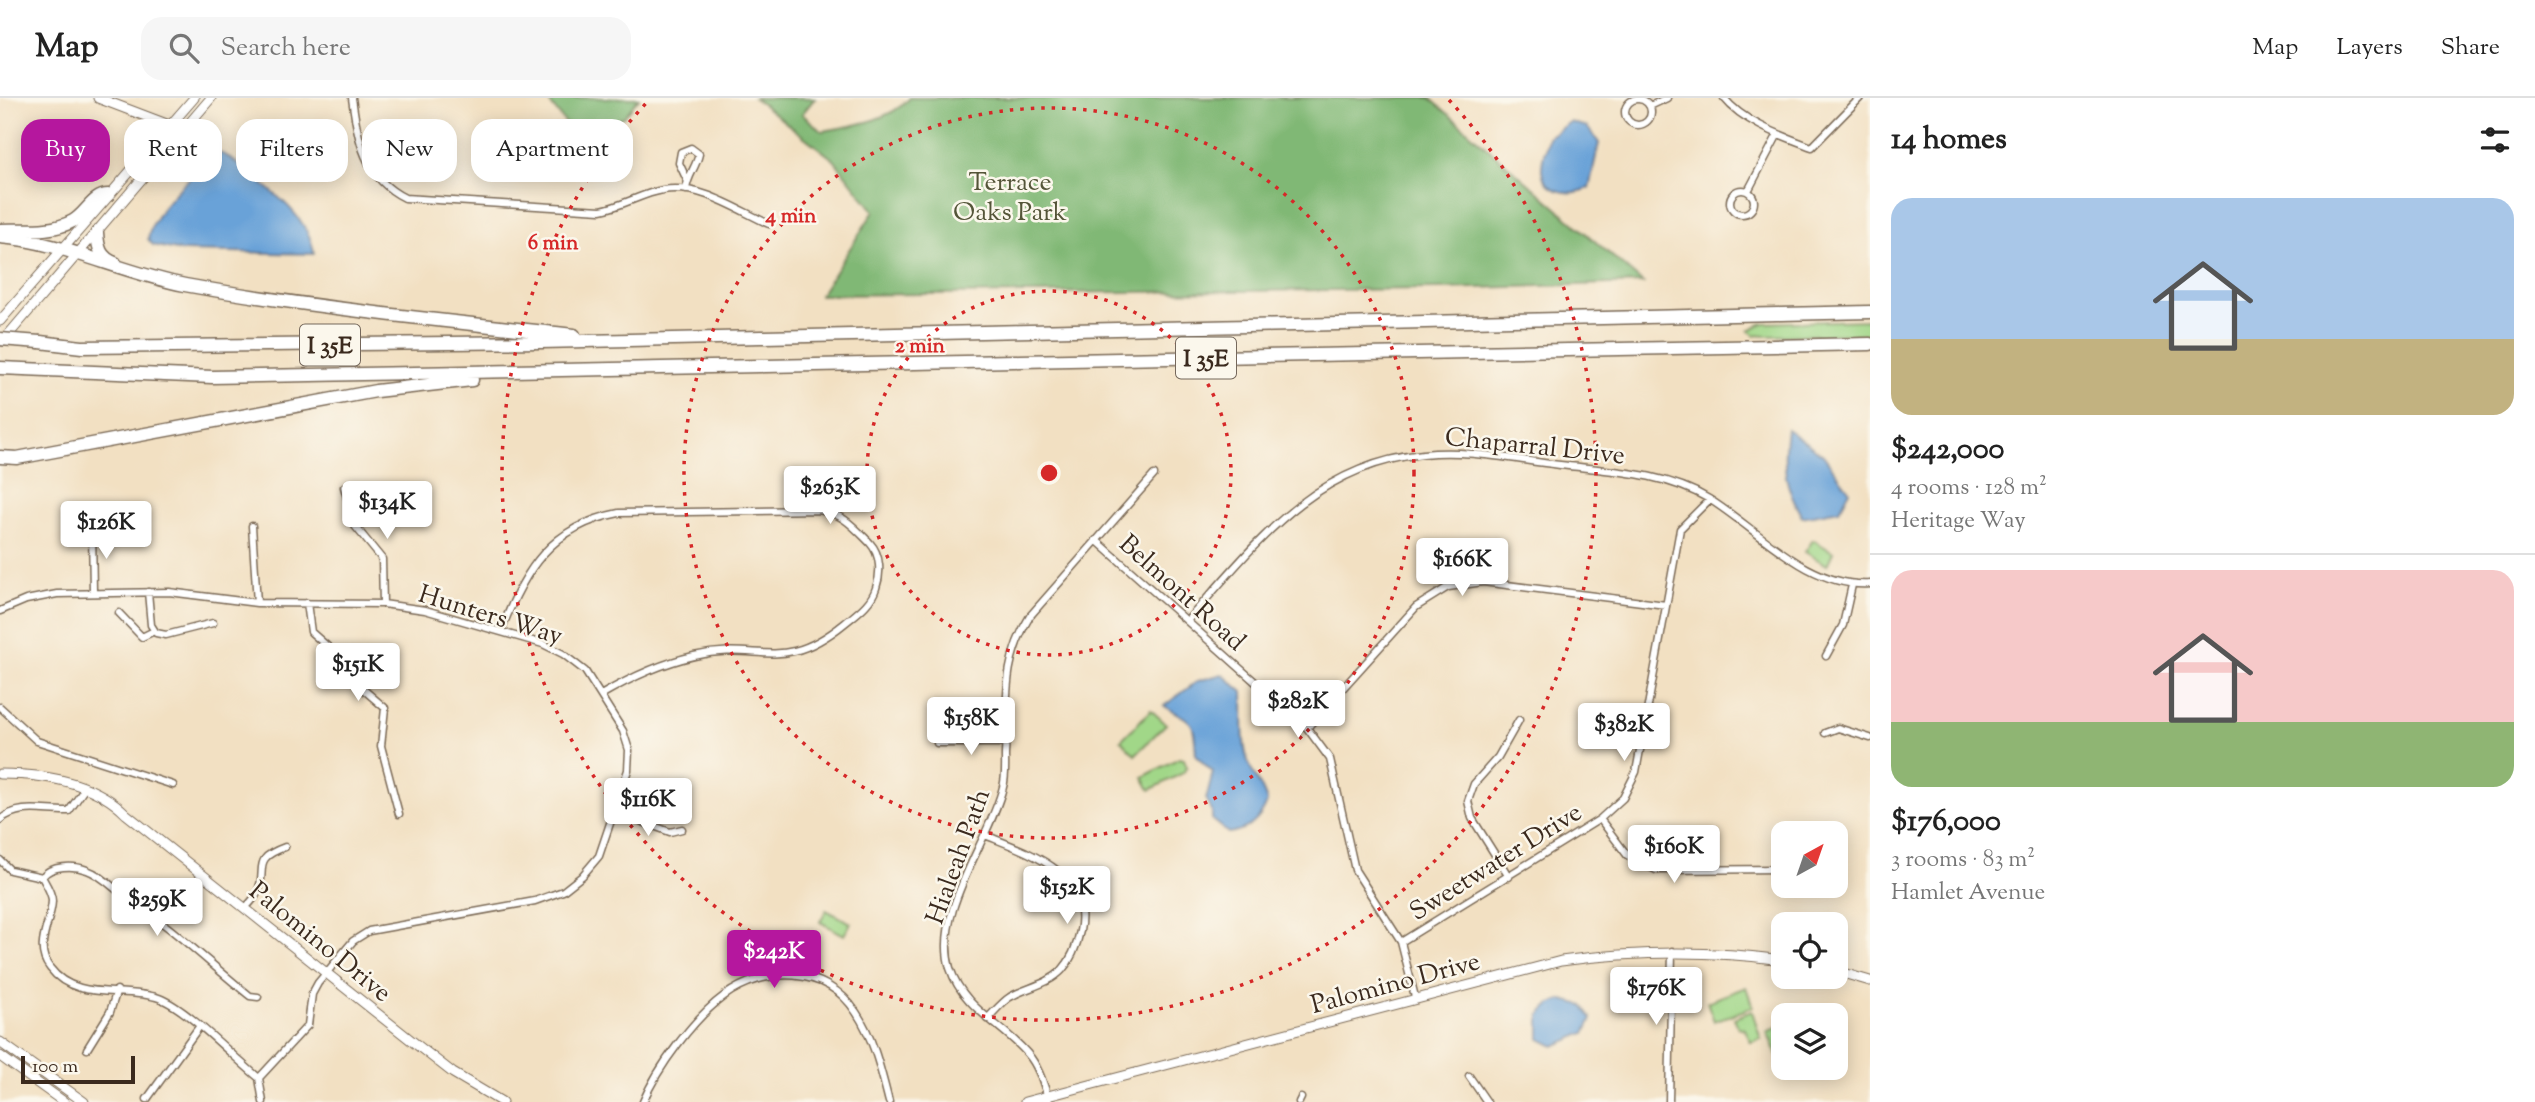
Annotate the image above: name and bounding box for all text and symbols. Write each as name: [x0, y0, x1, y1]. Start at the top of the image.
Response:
search box: [141, 17, 631, 80]
text: Map: [35, 24, 99, 72]
icon: search: [165, 29, 203, 67]
text: Search here: [221, 30, 351, 67]
text: Map: [2252, 31, 2298, 65]
text: Layers: [2336, 31, 2403, 65]
text: Share: [2441, 31, 2500, 65]
chip: Buy: [21, 119, 110, 182]
chip: Rent: [124, 119, 222, 182]
chip: Filters: [236, 119, 348, 182]
chip: New: [362, 119, 457, 182]
chip: Apartment: [471, 119, 633, 182]
text: 14 homes: [1891, 119, 2007, 162]
icon: filters: [2476, 121, 2514, 159]
park label: Terrace Oaks Park: [953, 165, 1067, 232]
text: 4 min: [765, 202, 817, 232]
text: 6 min: [528, 229, 579, 259]
icon: home: [2140, 243, 2266, 369]
road number: I 35E: [300, 324, 360, 366]
text: 2 min: [895, 332, 946, 362]
road number: I 35E: [1176, 338, 1236, 379]
street label: Chaparral Drive: [1443, 420, 1627, 475]
text: $242,000: [1891, 429, 2004, 472]
centre of rings: [1037, 461, 1061, 485]
pin: $263K: [781, 466, 879, 526]
text: $263K: [800, 472, 860, 505]
text: 4 rooms · 128 m²: [1891, 472, 2047, 505]
pin: $134K: [338, 482, 436, 541]
text: $134K: [358, 487, 416, 520]
pin: $126K: [57, 502, 155, 561]
text: Heritage Way: [1891, 505, 2026, 538]
text: $126K: [77, 507, 135, 540]
street label: Belmont Road: [1110, 527, 1253, 661]
pin: $166K: [1413, 538, 1511, 598]
text: $166K: [1432, 544, 1492, 577]
street label: Hunters Way: [414, 577, 567, 656]
icon: home: [2140, 615, 2266, 741]
pin: $151K: [309, 644, 407, 703]
text: $151K: [332, 649, 384, 682]
pin: $282K: [1249, 680, 1347, 740]
text: $282K: [1267, 686, 1329, 719]
pin: $158K: [922, 698, 1020, 757]
text: $158K: [943, 703, 999, 736]
pin: $382K: [1575, 704, 1673, 763]
text: $382K: [1594, 709, 1654, 742]
pin: $116K: [599, 778, 697, 838]
text: $116K: [620, 784, 676, 817]
street label: Hialeah Path: [918, 784, 1001, 930]
street label: Sweetwater Drive: [1403, 795, 1590, 931]
text: $176,000: [1891, 801, 2001, 844]
north arrow: [1771, 821, 1848, 898]
map controls: [1771, 821, 1848, 1080]
pin: $160K: [1625, 826, 1723, 885]
text: $160K: [1644, 831, 1704, 864]
text: 3 rooms · 83 m²: [1891, 844, 2035, 877]
pin: $152K: [1018, 866, 1116, 926]
text: $152K: [1039, 872, 1095, 905]
street label: Palomino Drive: [240, 874, 399, 1012]
text: Hamlet Avenue: [1891, 877, 2045, 910]
pin: $259K: [108, 878, 206, 938]
text: $259K: [128, 884, 186, 917]
button: locate: [1771, 912, 1848, 989]
pin: $242K: [725, 930, 823, 990]
text: $242K: [743, 936, 805, 969]
street label: Palomino Drive: [1307, 944, 1484, 1025]
pin: $176K: [1607, 968, 1705, 1027]
text: $176K: [1626, 973, 1686, 1006]
button: layers: [1771, 1003, 1848, 1080]
scale bar: [21, 1053, 135, 1085]
text: 100 m: [32, 1054, 78, 1081]

